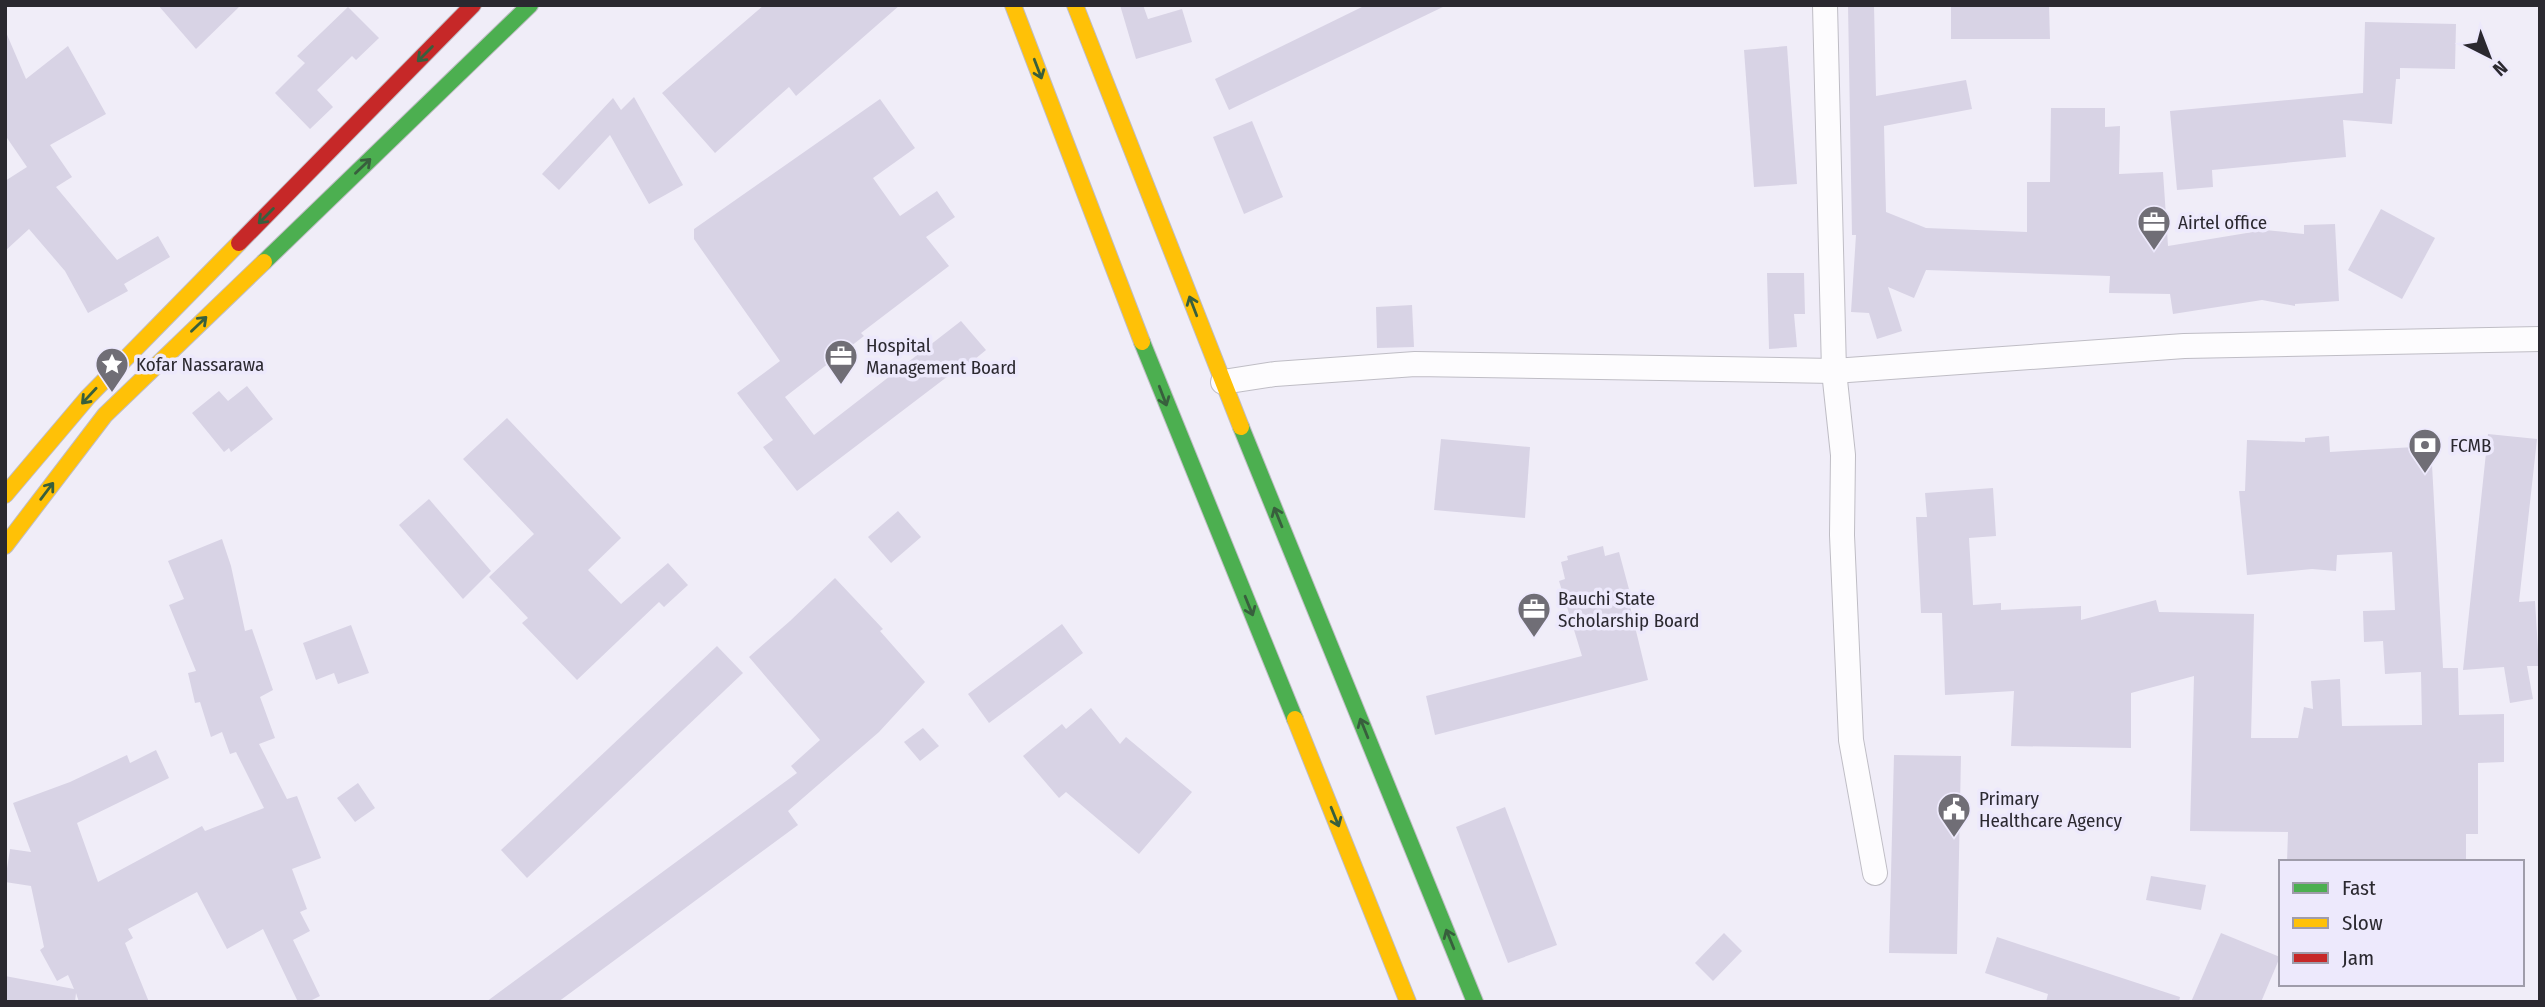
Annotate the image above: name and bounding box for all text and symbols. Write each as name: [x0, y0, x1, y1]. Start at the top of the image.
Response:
north arrow: [2454, 21, 2524, 91]
one-way arrow: [417, 45, 434, 62]
text: N: [2488, 56, 2512, 81]
one-way arrow: [1032, 58, 1045, 79]
one-way arrow: [354, 157, 371, 174]
office icon: Airtel office: [2135, 203, 2173, 252]
one-way arrow: [257, 207, 274, 224]
place label: Airtel office: [2178, 211, 2267, 234]
one-way arrow: [1185, 296, 1198, 318]
one-way arrow: [190, 315, 207, 332]
place label: Hospital Management Board: [866, 334, 1016, 379]
office icon: Hospital Management Board: [822, 337, 860, 386]
place icon: Kofar Nassarawa: [93, 345, 131, 394]
place label: Kofar Nassarawa: [136, 353, 264, 376]
one-way arrow: [1158, 384, 1170, 406]
one-way arrow: [81, 387, 98, 404]
bank icon: FCMB: [2406, 426, 2444, 475]
place label: FCMB: [2450, 434, 2492, 457]
one-way arrow: [39, 483, 54, 501]
one-way arrow: [1270, 507, 1283, 529]
place label: Bauchi State Scholarship Board: [1558, 587, 1699, 632]
office icon: Bauchi State Scholarship Board: [1515, 590, 1553, 639]
one-way arrow: [1243, 595, 1256, 617]
one-way arrow: [1356, 718, 1369, 739]
place label: Primary Healthcare Agency: [1979, 787, 2122, 832]
public building icon: Primary Healthcare Agency: [1935, 790, 1973, 839]
one-way arrow: [1329, 806, 1342, 827]
legend: [2279, 860, 2524, 986]
text: Fast: [2342, 875, 2376, 901]
text: Slow: [2342, 910, 2383, 936]
one-way arrow: [1442, 928, 1455, 950]
text: Jam: [2342, 945, 2374, 971]

